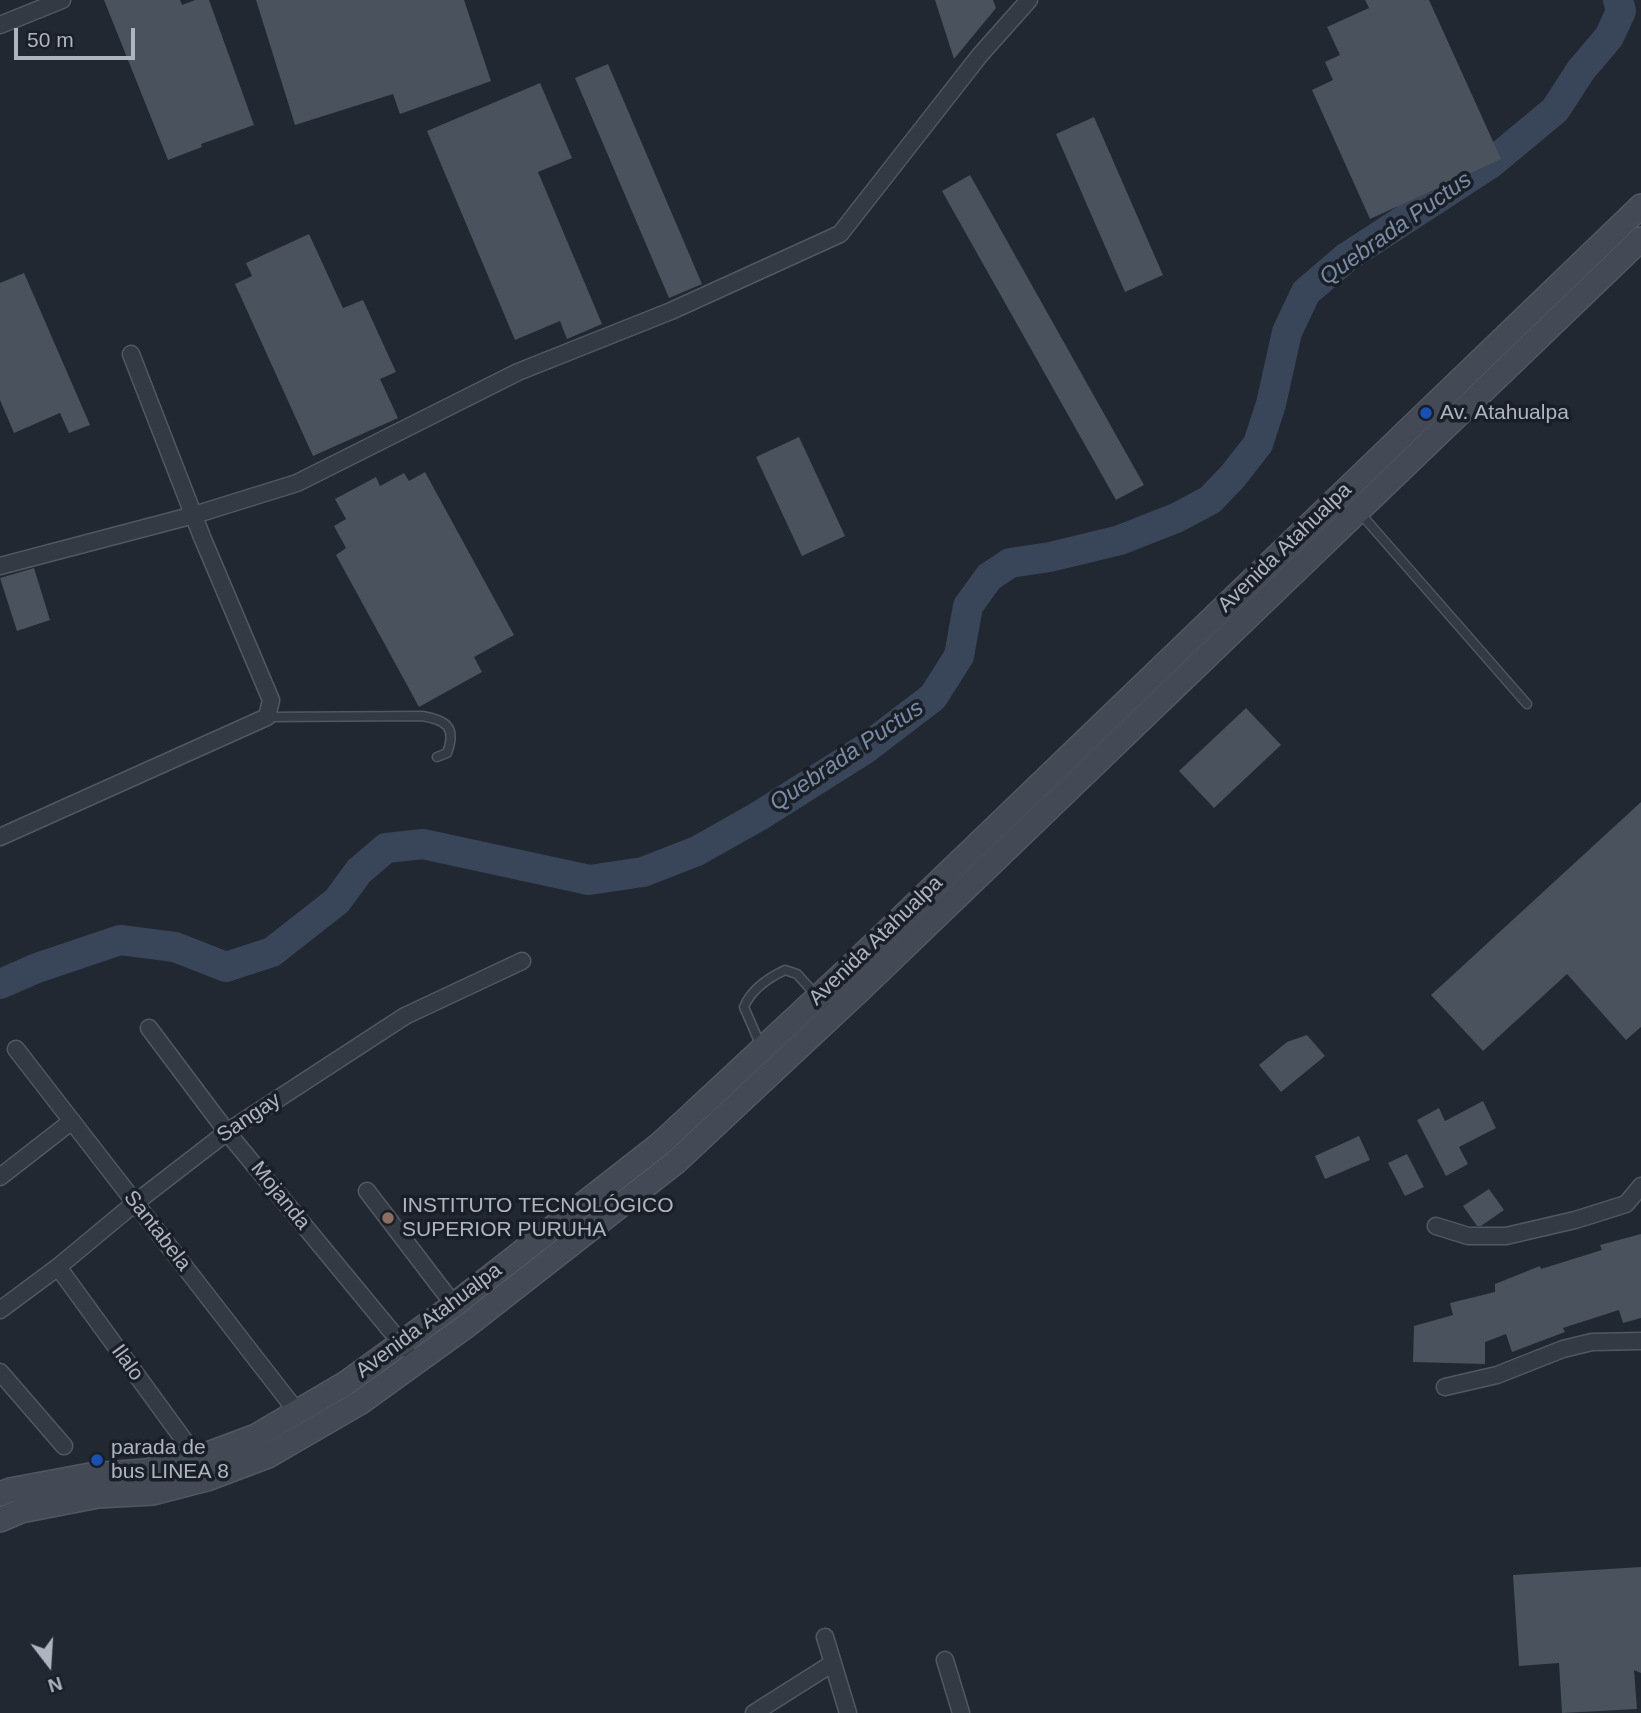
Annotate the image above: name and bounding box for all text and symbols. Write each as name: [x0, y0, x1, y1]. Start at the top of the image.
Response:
scale bar: [18, 14, 138, 58]
text: 50 m: [27, 28, 74, 51]
water label: Quebrada Puctus: [1315, 166, 1477, 292]
place label: Av. Atahualpa: [1440, 400, 1569, 426]
marker: Av. Atahualpa: [1418, 405, 1434, 421]
street label: Avenida Atahualpa: [1213, 478, 1357, 618]
water label: Quebrada Puctus: [765, 695, 929, 817]
street label: Avenida Atahualpa: [804, 871, 948, 1011]
street label: Sangay: [212, 1088, 286, 1148]
street label: Mojanda: [245, 1157, 315, 1235]
street label: Santabela: [118, 1186, 196, 1276]
place label: INSTITUTO TECNOLÓGICO SUPERIOR PURUHA: [402, 1193, 673, 1243]
marker: INSTITUTO TECNOLÓGICO SUPERIOR PURUHA: [380, 1210, 396, 1226]
street label: Avenida Atahualpa: [351, 1258, 507, 1384]
street label: Ilalo: [105, 1340, 149, 1386]
place label: parada de bus LINEA 8: [111, 1435, 229, 1485]
marker: parada de bus LINEA 8: [89, 1452, 105, 1468]
north arrow: [14, 1629, 84, 1699]
text: N: [46, 1673, 65, 1697]

